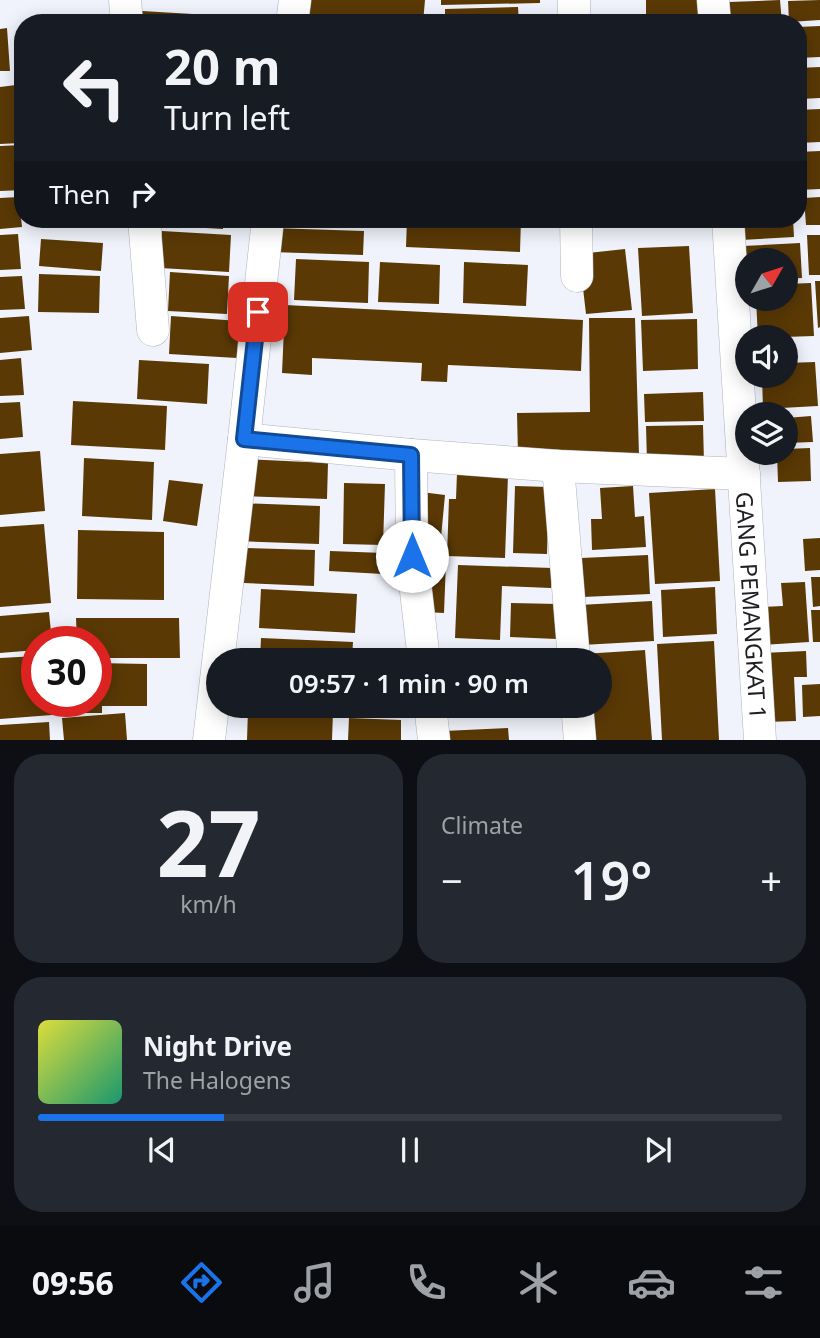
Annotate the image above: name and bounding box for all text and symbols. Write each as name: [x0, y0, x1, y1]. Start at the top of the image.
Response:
text: 20 m: [164, 33, 281, 99]
icon: left: [49, 42, 140, 133]
text: Turn left: [164, 96, 290, 139]
icon: right: [124, 175, 162, 213]
text: Then: [49, 176, 110, 212]
north arrow: [735, 248, 798, 312]
map controls: [735, 248, 798, 465]
pin: [228, 282, 288, 342]
icon: arrive: [239, 293, 277, 331]
button: sound: [735, 325, 798, 388]
button: layers: [735, 402, 798, 465]
street label: GANG PEMANGKAT 1: [729, 491, 775, 720]
position arrow: [375, 519, 449, 593]
speed limit sign: 30: [21, 626, 112, 717]
text: 09:57 · 1 min · 90 m: [289, 665, 529, 701]
text: 27: [156, 780, 261, 904]
text: Climate: [441, 809, 523, 841]
text: 19°: [571, 844, 652, 915]
text: −: [441, 854, 463, 906]
text: +: [760, 854, 782, 906]
text: km/h: [180, 888, 237, 920]
text: Night Drive: [143, 1028, 292, 1064]
text: The Halogens: [143, 1064, 291, 1096]
icon: previous: [143, 1131, 181, 1169]
icon: pause: [391, 1131, 429, 1169]
icon: next: [639, 1131, 677, 1169]
icon: directions: [177, 1258, 226, 1307]
icon: music: [290, 1258, 339, 1307]
icon: phone: [402, 1258, 451, 1307]
icon: climate: [514, 1258, 563, 1307]
icon: car: [627, 1258, 676, 1307]
icon: filters: [739, 1258, 788, 1307]
text: 09:56: [32, 1261, 114, 1304]

